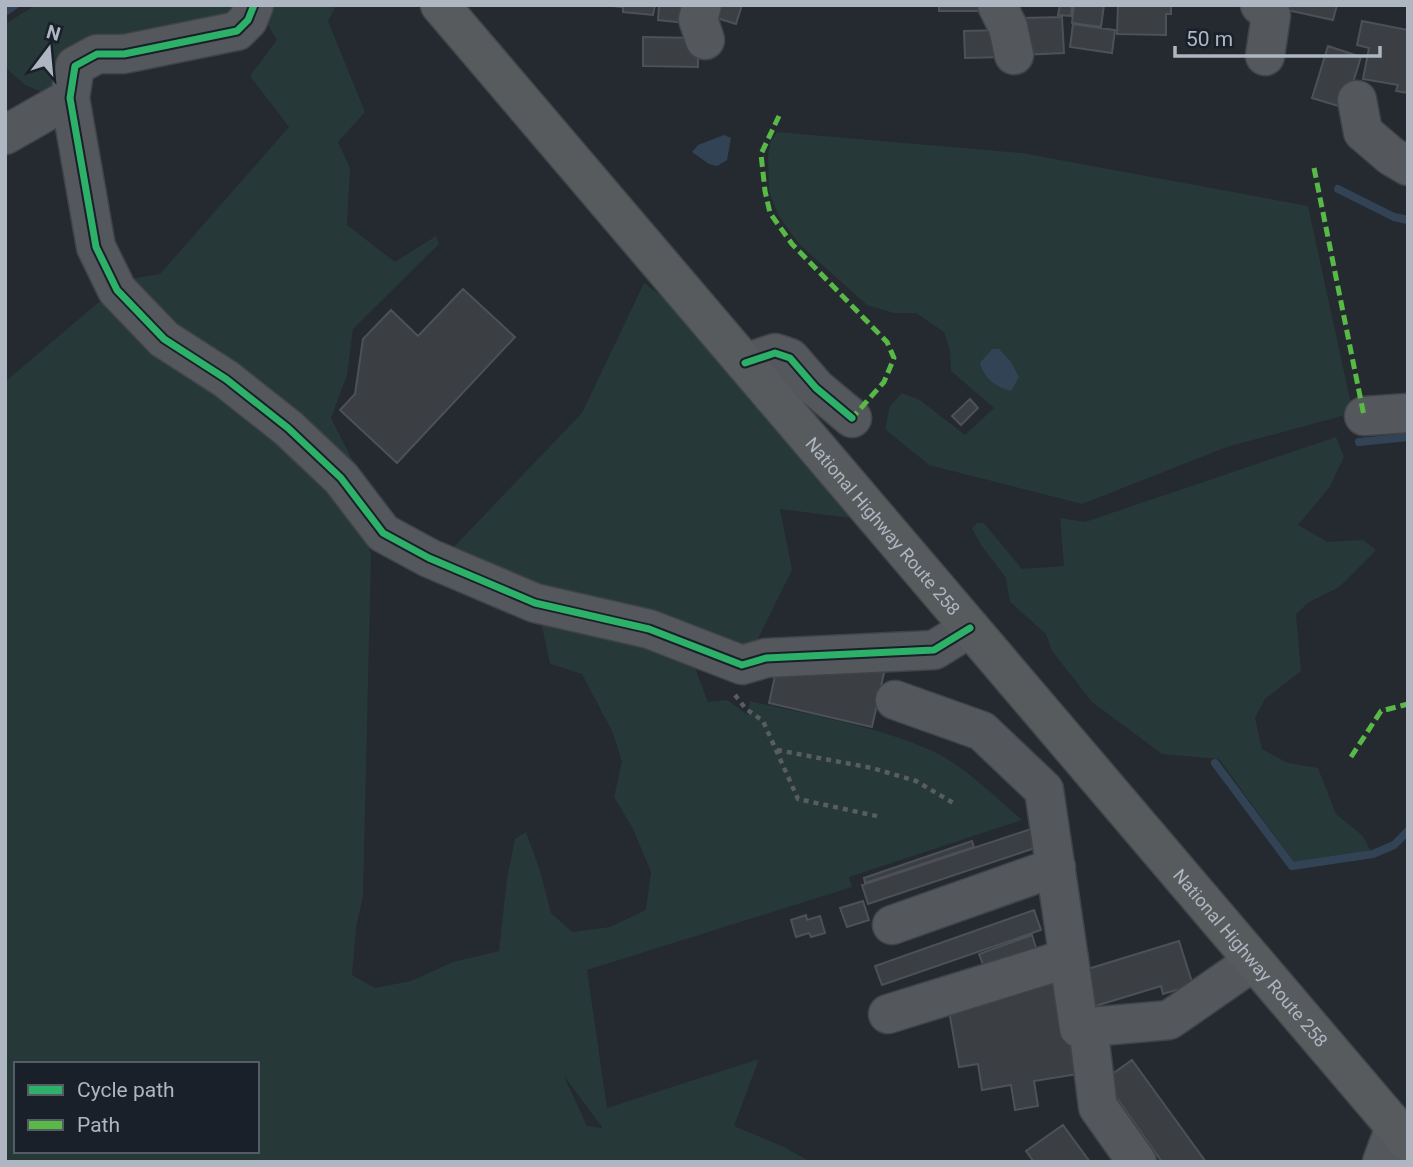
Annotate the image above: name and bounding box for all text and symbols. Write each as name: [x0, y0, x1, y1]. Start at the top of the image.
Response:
north arrow: [14, 14, 84, 84]
scale bar: [1175, 14, 1380, 58]
text: N: [44, 20, 63, 46]
text: 50 m: [1186, 27, 1233, 51]
street label: National Highway Route 258: [802, 433, 965, 619]
street label: National Highway Route 258: [1169, 864, 1332, 1051]
legend: [14, 1062, 259, 1153]
text: Cycle path: [77, 1078, 175, 1102]
text: Path: [77, 1113, 120, 1137]

